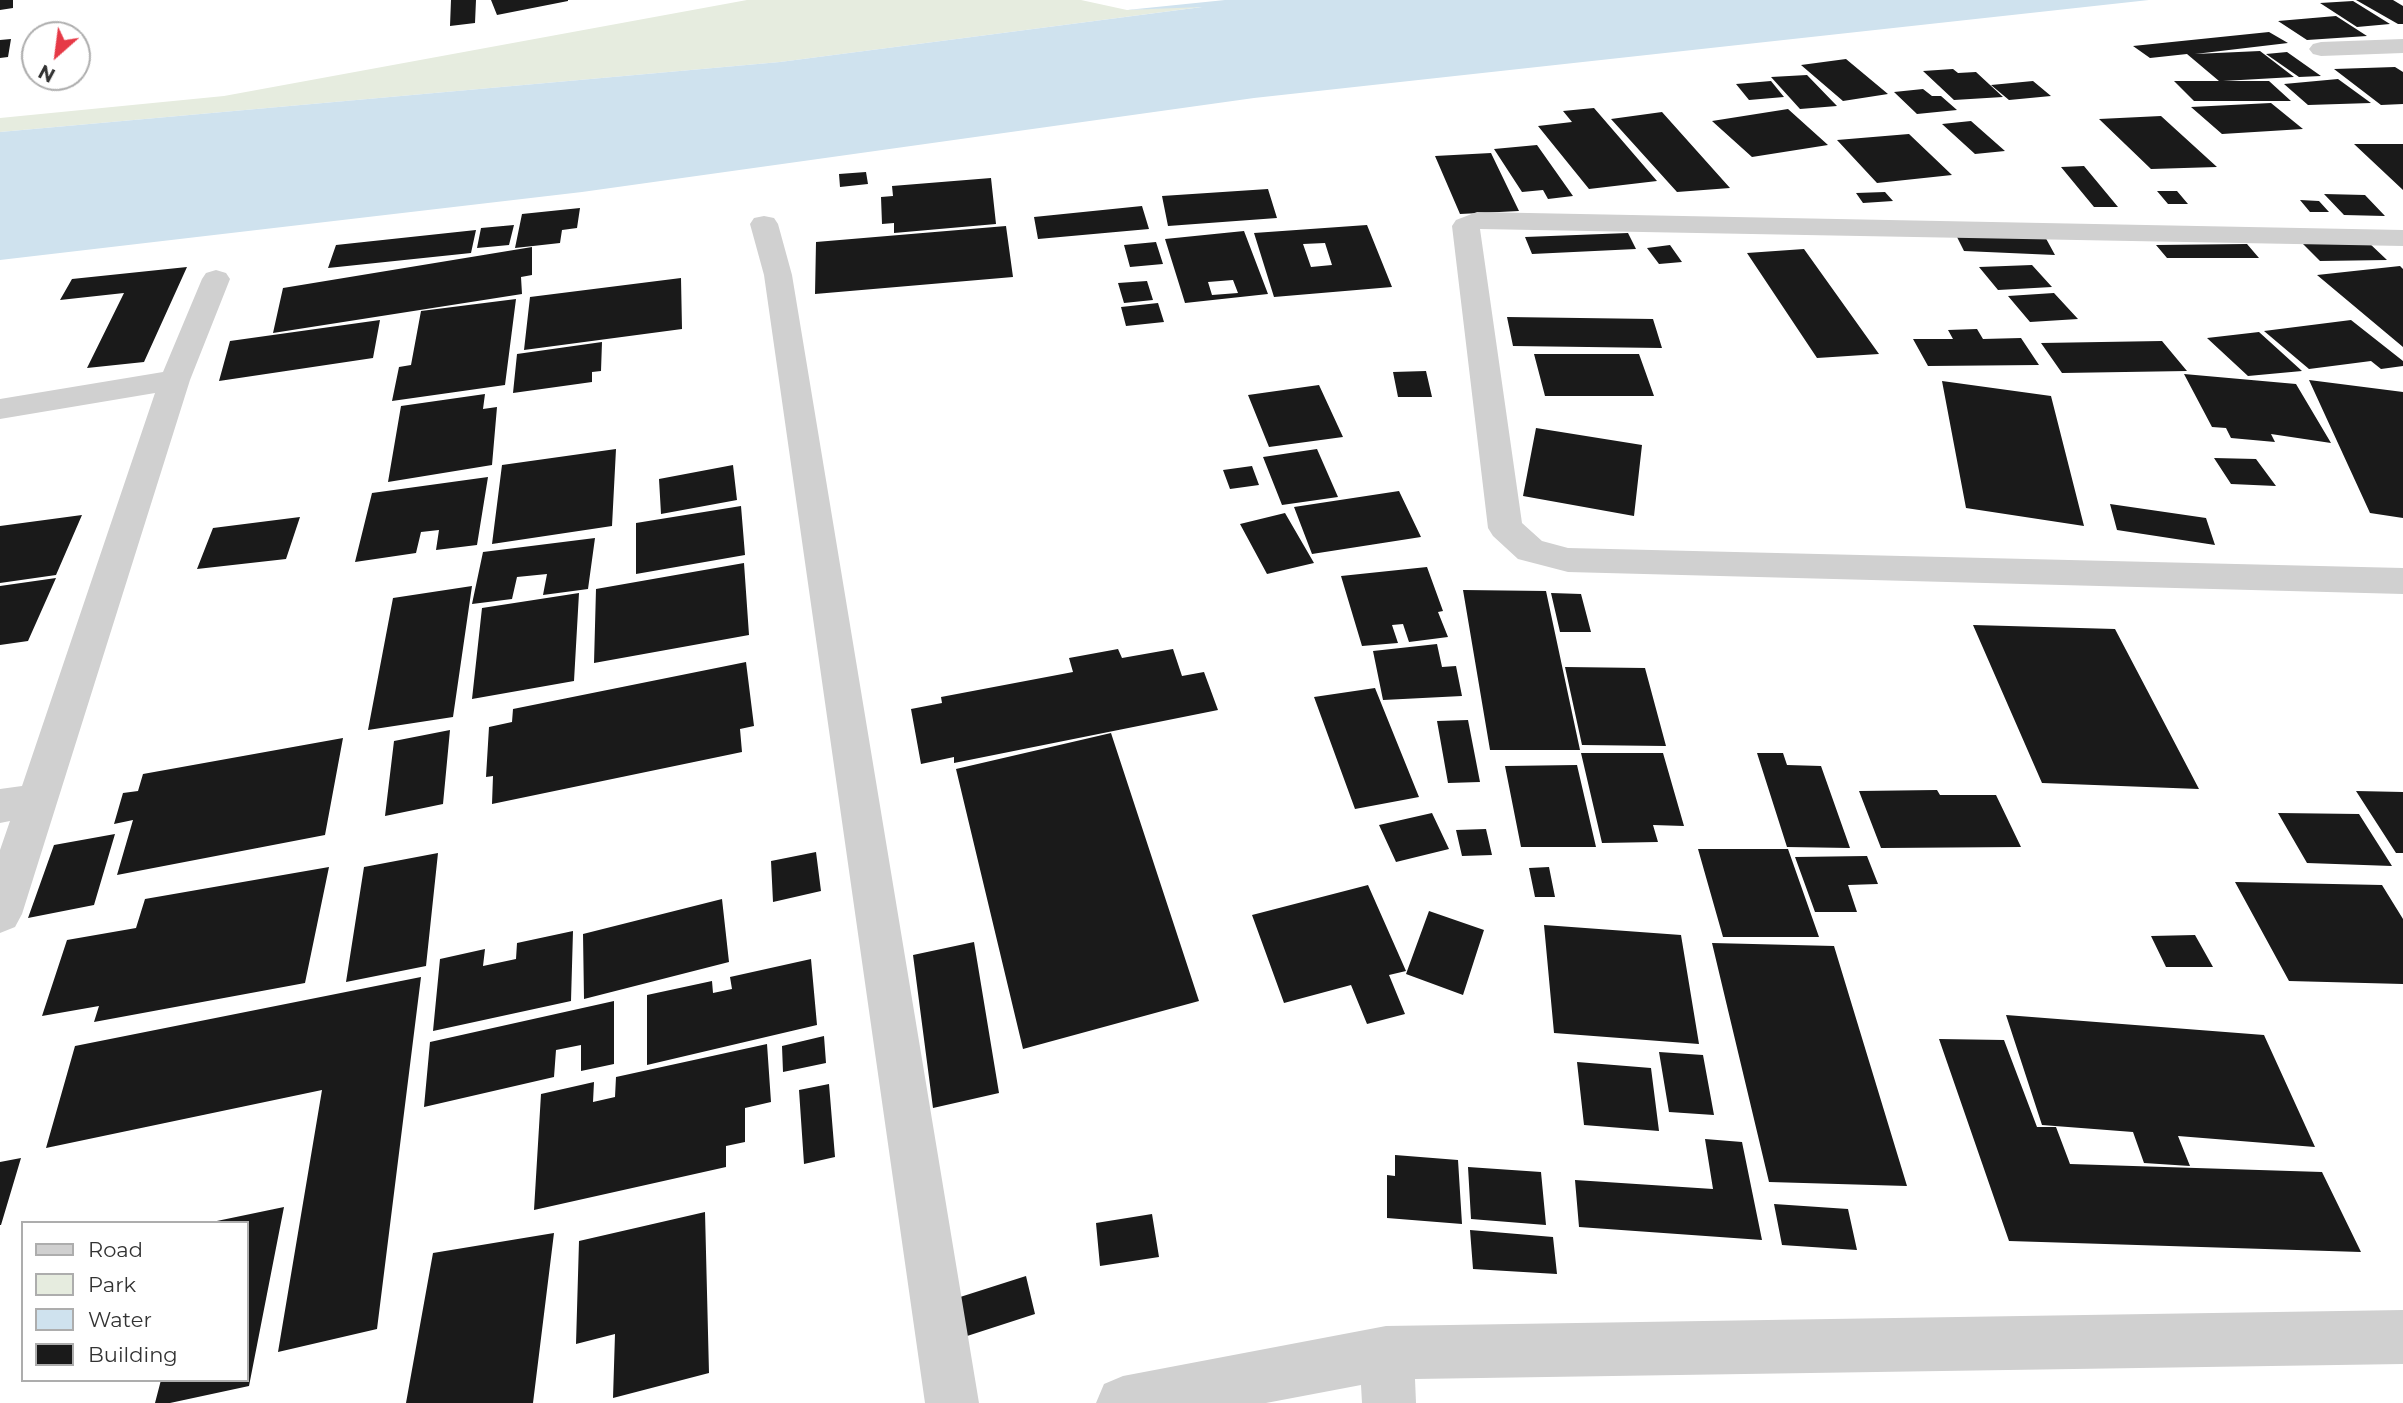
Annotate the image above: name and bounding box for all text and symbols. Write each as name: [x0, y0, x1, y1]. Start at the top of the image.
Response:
north arrow: [21, 21, 91, 91]
text: N: [35, 59, 59, 87]
legend: [21, 1221, 248, 1382]
text: Road: [88, 1237, 143, 1262]
text: Park: [88, 1272, 136, 1297]
text: Water: [88, 1307, 152, 1332]
text: Building: [88, 1342, 178, 1367]

